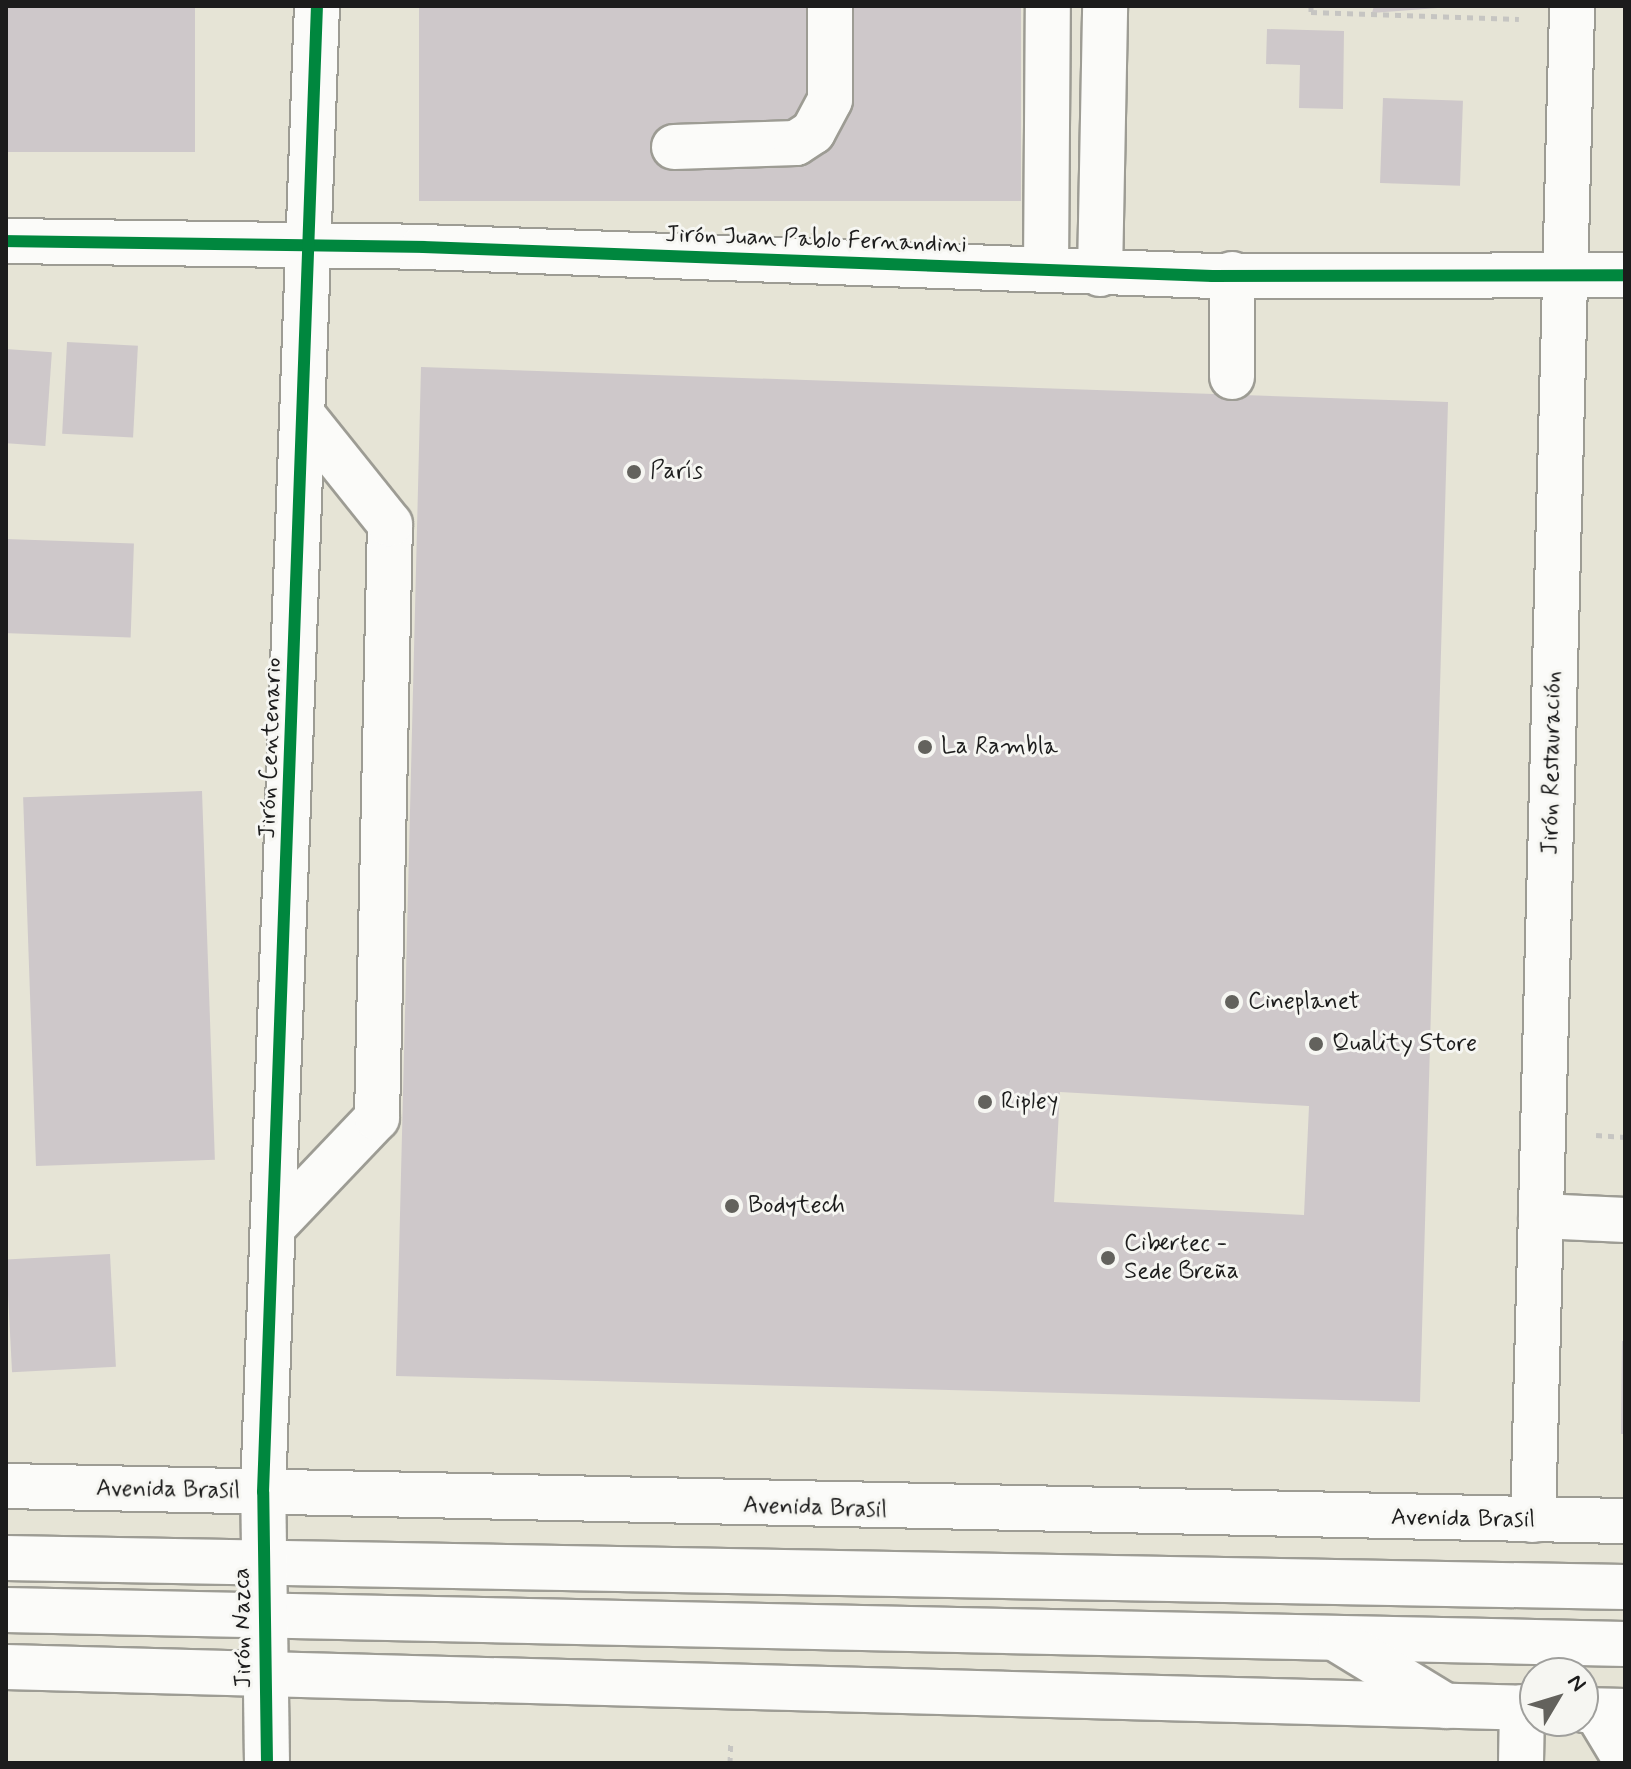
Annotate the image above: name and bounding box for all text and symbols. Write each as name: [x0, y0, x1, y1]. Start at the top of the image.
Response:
street label: Jirón Juan Pablo Fernandini: [669, 220, 963, 260]
place label: París: [650, 458, 703, 486]
marker: París: [625, 463, 643, 481]
street label: Jirón Centenario: [254, 661, 288, 835]
street label: Jirón Restauración: [1536, 671, 1568, 855]
place label: La Rambla: [941, 733, 1054, 761]
marker: La Rambla: [916, 738, 934, 756]
place label: Cineplanet: [1248, 988, 1360, 1016]
marker: Cineplanet: [1223, 993, 1241, 1011]
place label: Quality Store: [1332, 1030, 1473, 1058]
marker: Quality Store: [1307, 1035, 1325, 1053]
place label: Ripley: [1001, 1088, 1058, 1116]
marker: Ripley: [976, 1093, 994, 1111]
place label: Bodytech: [748, 1192, 845, 1220]
marker: Bodytech: [723, 1197, 741, 1215]
place label: Cibertec - Sede Breña: [1124, 1230, 1239, 1286]
marker: Cibertec - Sede Breña: [1099, 1249, 1117, 1267]
street label: Avenida Brasil: [95, 1474, 241, 1506]
street label: Avenida Brasil: [742, 1491, 888, 1525]
street label: Avenida Brasil: [1390, 1503, 1536, 1535]
street label: Jirón Nazca: [228, 1567, 258, 1689]
north arrow: [1519, 1657, 1599, 1737]
text: N: [1561, 1669, 1592, 1698]

